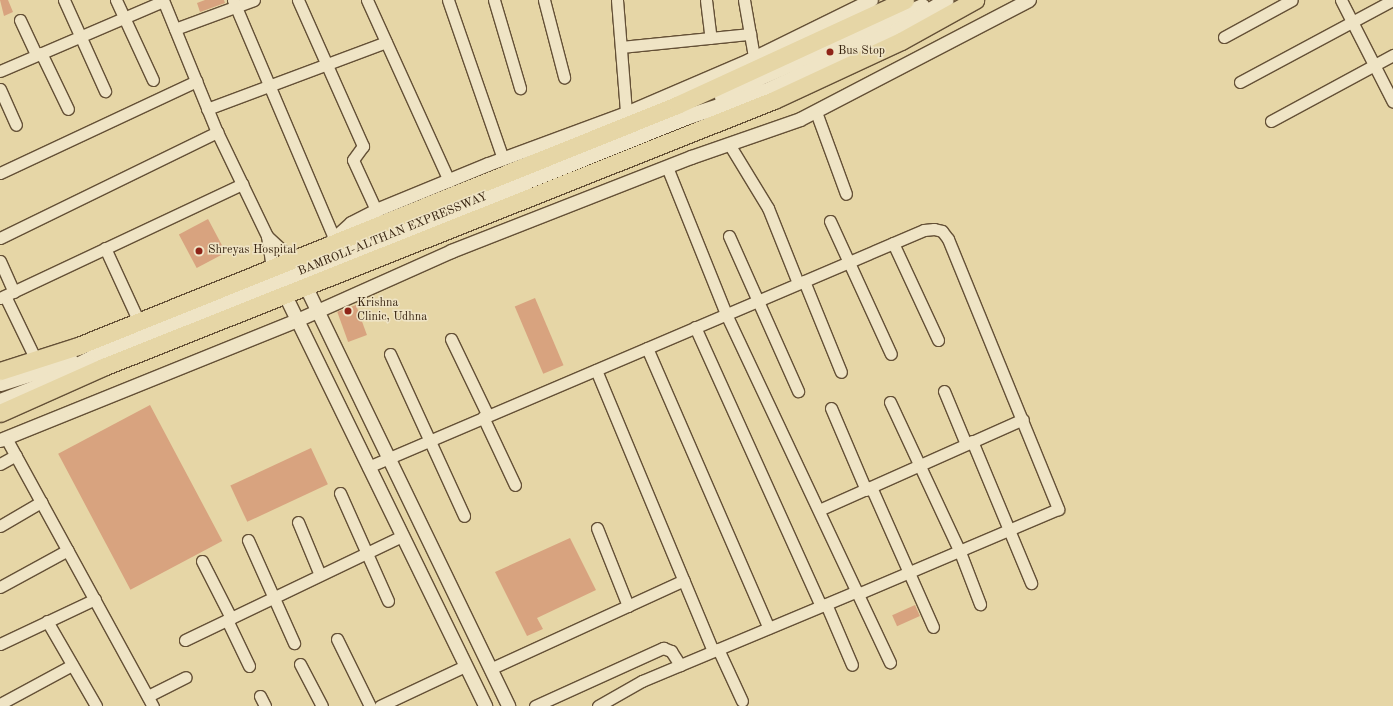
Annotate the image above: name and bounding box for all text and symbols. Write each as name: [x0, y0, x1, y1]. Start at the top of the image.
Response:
place label: Bus Stop: [838, 45, 885, 59]
marker: Bus Stop: [825, 47, 835, 57]
street label: BAMROLI-ALTHAN EXPRESSWAY: [296, 190, 490, 280]
place label: Shreyas Hospital: [208, 244, 296, 258]
marker: Shreyas Hospital: [193, 245, 205, 257]
place label: Krishna Clinic, Udhna: [357, 297, 427, 325]
marker: Krishna Clinic, Udhna: [342, 305, 354, 317]

